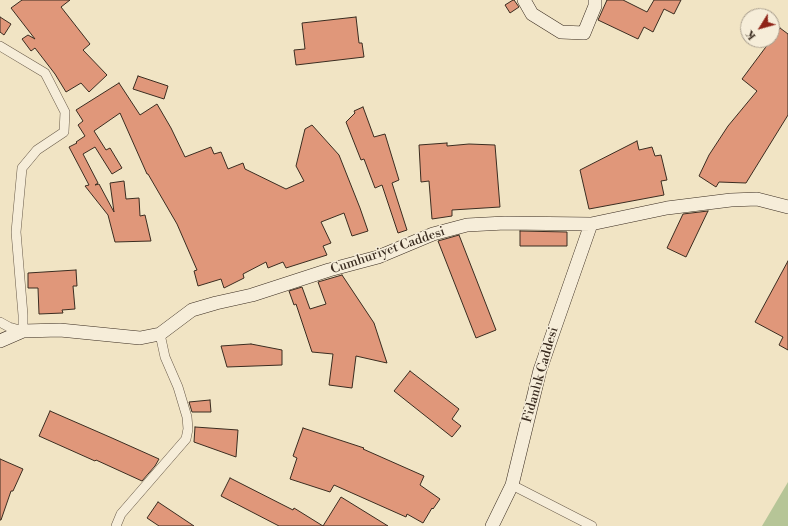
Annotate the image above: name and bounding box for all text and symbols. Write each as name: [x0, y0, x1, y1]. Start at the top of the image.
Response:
north arrow: [740, 8, 780, 48]
text: K: [743, 27, 759, 42]
street label: Cumhuriyet Caddesi: [329, 224, 447, 278]
street label: Fidanlık Caddesi: [520, 325, 562, 425]

